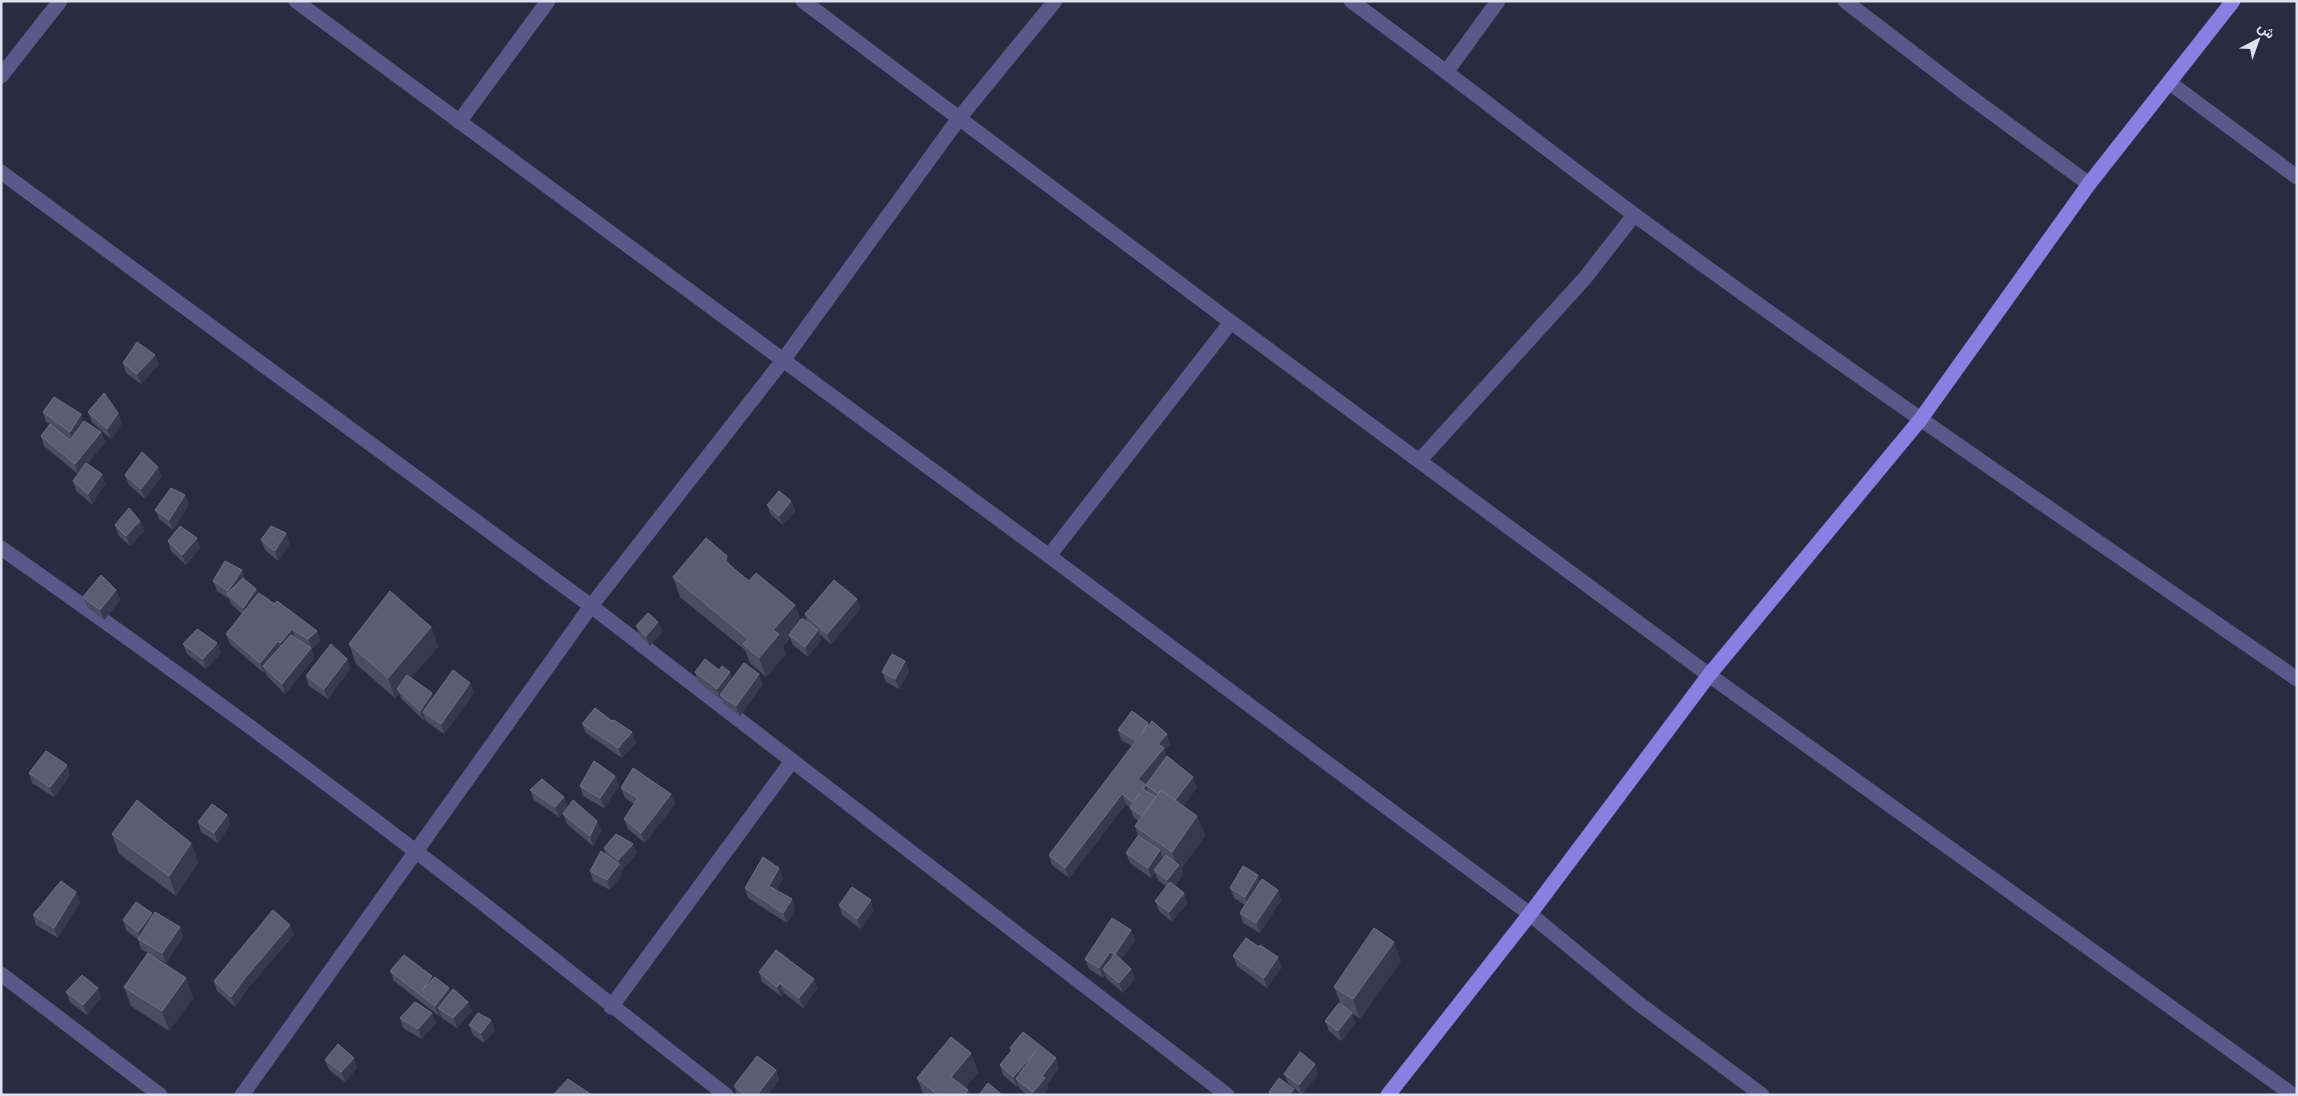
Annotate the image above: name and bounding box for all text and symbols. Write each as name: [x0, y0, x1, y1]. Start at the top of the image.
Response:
north arrow: [2233, 15, 2283, 65]
text: ش: [2254, 18, 2279, 43]

